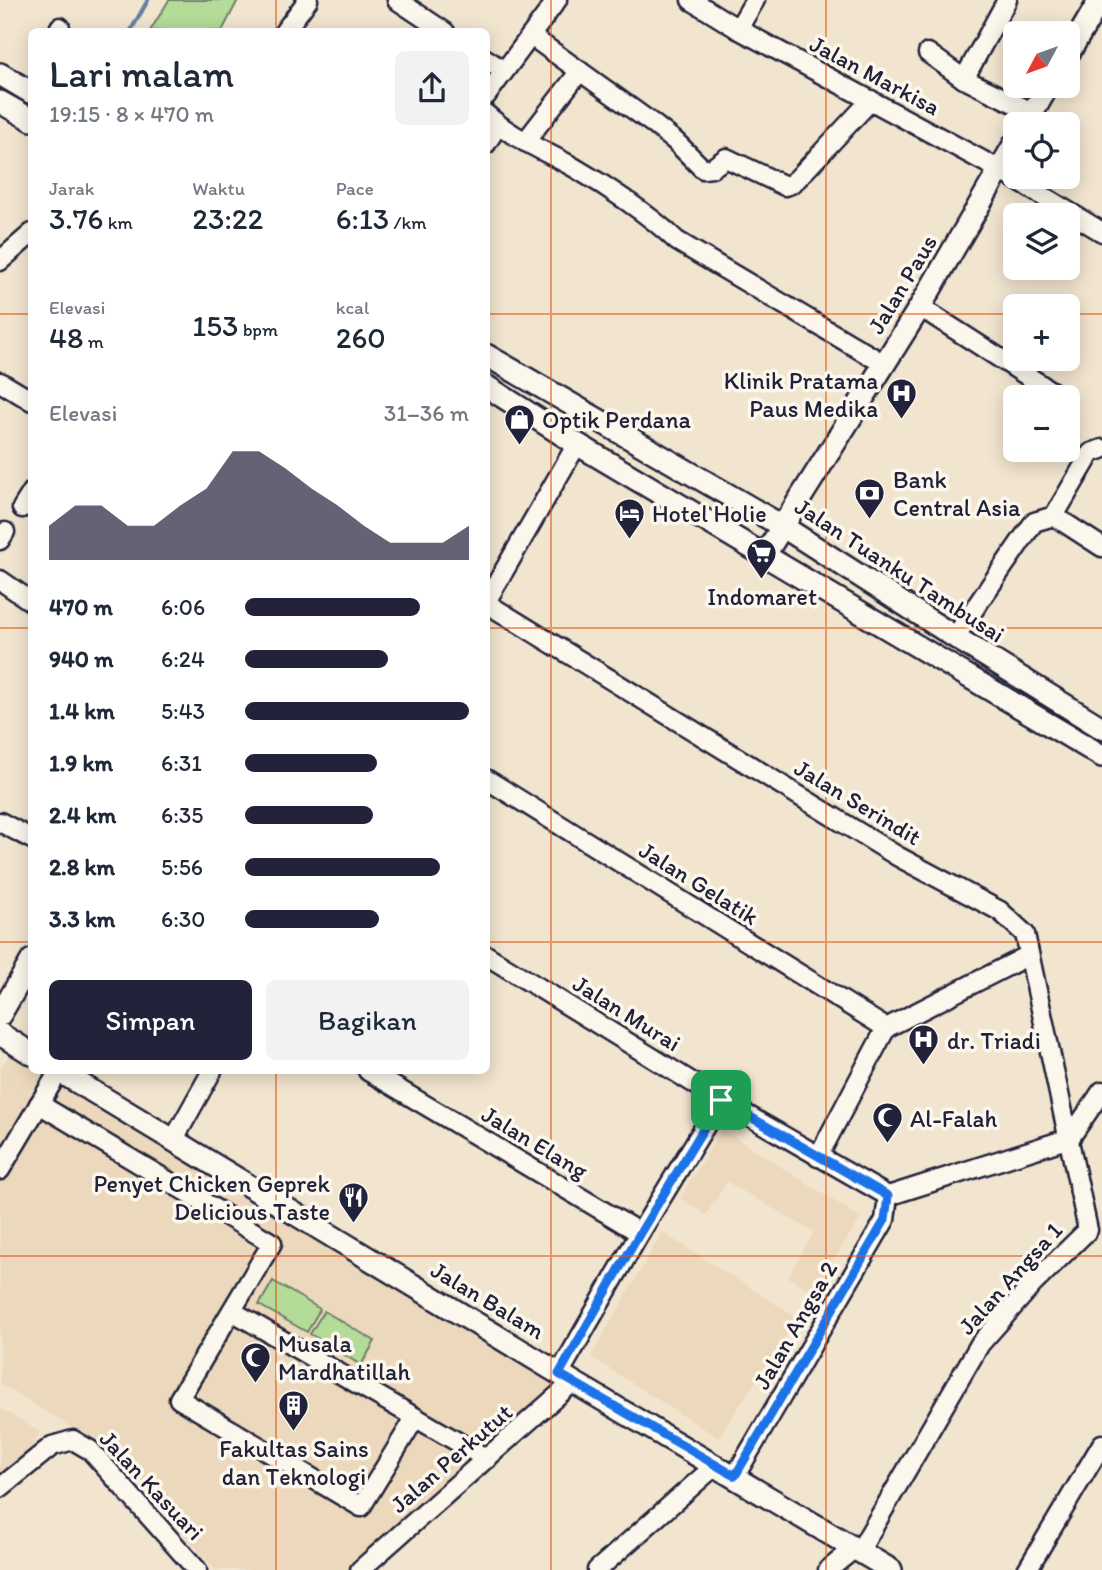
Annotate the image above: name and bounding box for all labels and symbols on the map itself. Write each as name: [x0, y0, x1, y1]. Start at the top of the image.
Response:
north arrow: [1003, 21, 1080, 98]
street label: Jalan Markisa: [805, 29, 945, 121]
street label: Jalan Paus: [861, 229, 943, 339]
place label: Klinik Pratama Paus Medika: [724, 366, 878, 423]
hospital icon: Klinik Pratama Paus Medika: [884, 377, 918, 421]
shop icon: Optik Perdana: [502, 402, 536, 446]
place label: Optik Perdana: [542, 405, 692, 434]
place label: Bank Central Asia: [893, 465, 1021, 522]
bank icon: Bank Central Asia: [853, 476, 887, 520]
street label: Jalan Tuanku Tambusai: [790, 491, 1010, 649]
hotel icon: Hotel Holie: [612, 496, 646, 540]
place label: Hotel Holie: [652, 499, 767, 528]
supermarket icon: Indomaret: [745, 537, 779, 581]
place label: Indomaret: [707, 582, 817, 611]
street label: Jalan Serindit: [789, 753, 927, 851]
street label: Jalan Gelatik: [634, 835, 764, 931]
street label: Jalan Murai: [568, 969, 686, 1057]
hospital icon: dr. Triadi: [907, 1023, 941, 1067]
place label: dr. Triadi: [947, 1026, 1041, 1055]
pin: [691, 1070, 751, 1130]
street label: Jalan Elang: [477, 1099, 594, 1185]
mosque icon: Al-Falah: [870, 1101, 904, 1145]
place label: Al-Falah: [910, 1104, 997, 1133]
place label: Penyet Chicken Geprek Delicious Taste: [93, 1169, 331, 1226]
restaurant icon: Penyet Chicken Geprek Delicious Taste: [336, 1180, 370, 1224]
street label: Jalan Angsa 1: [952, 1216, 1068, 1340]
street label: Jalan Balam: [426, 1255, 550, 1345]
street label: Jalan Angsa 2: [747, 1256, 843, 1394]
place label: Musala Mardhatillah: [278, 1329, 411, 1386]
mosque icon: Musala Mardhatillah: [238, 1340, 272, 1384]
building icon: Fakultas Sains dan Teknologi: [277, 1389, 311, 1433]
street label: Jalan Perkutut: [384, 1397, 518, 1519]
street label: Jalan Kasuari: [94, 1424, 210, 1546]
place label: Fakultas Sains dan Teknologi: [219, 1434, 369, 1491]

